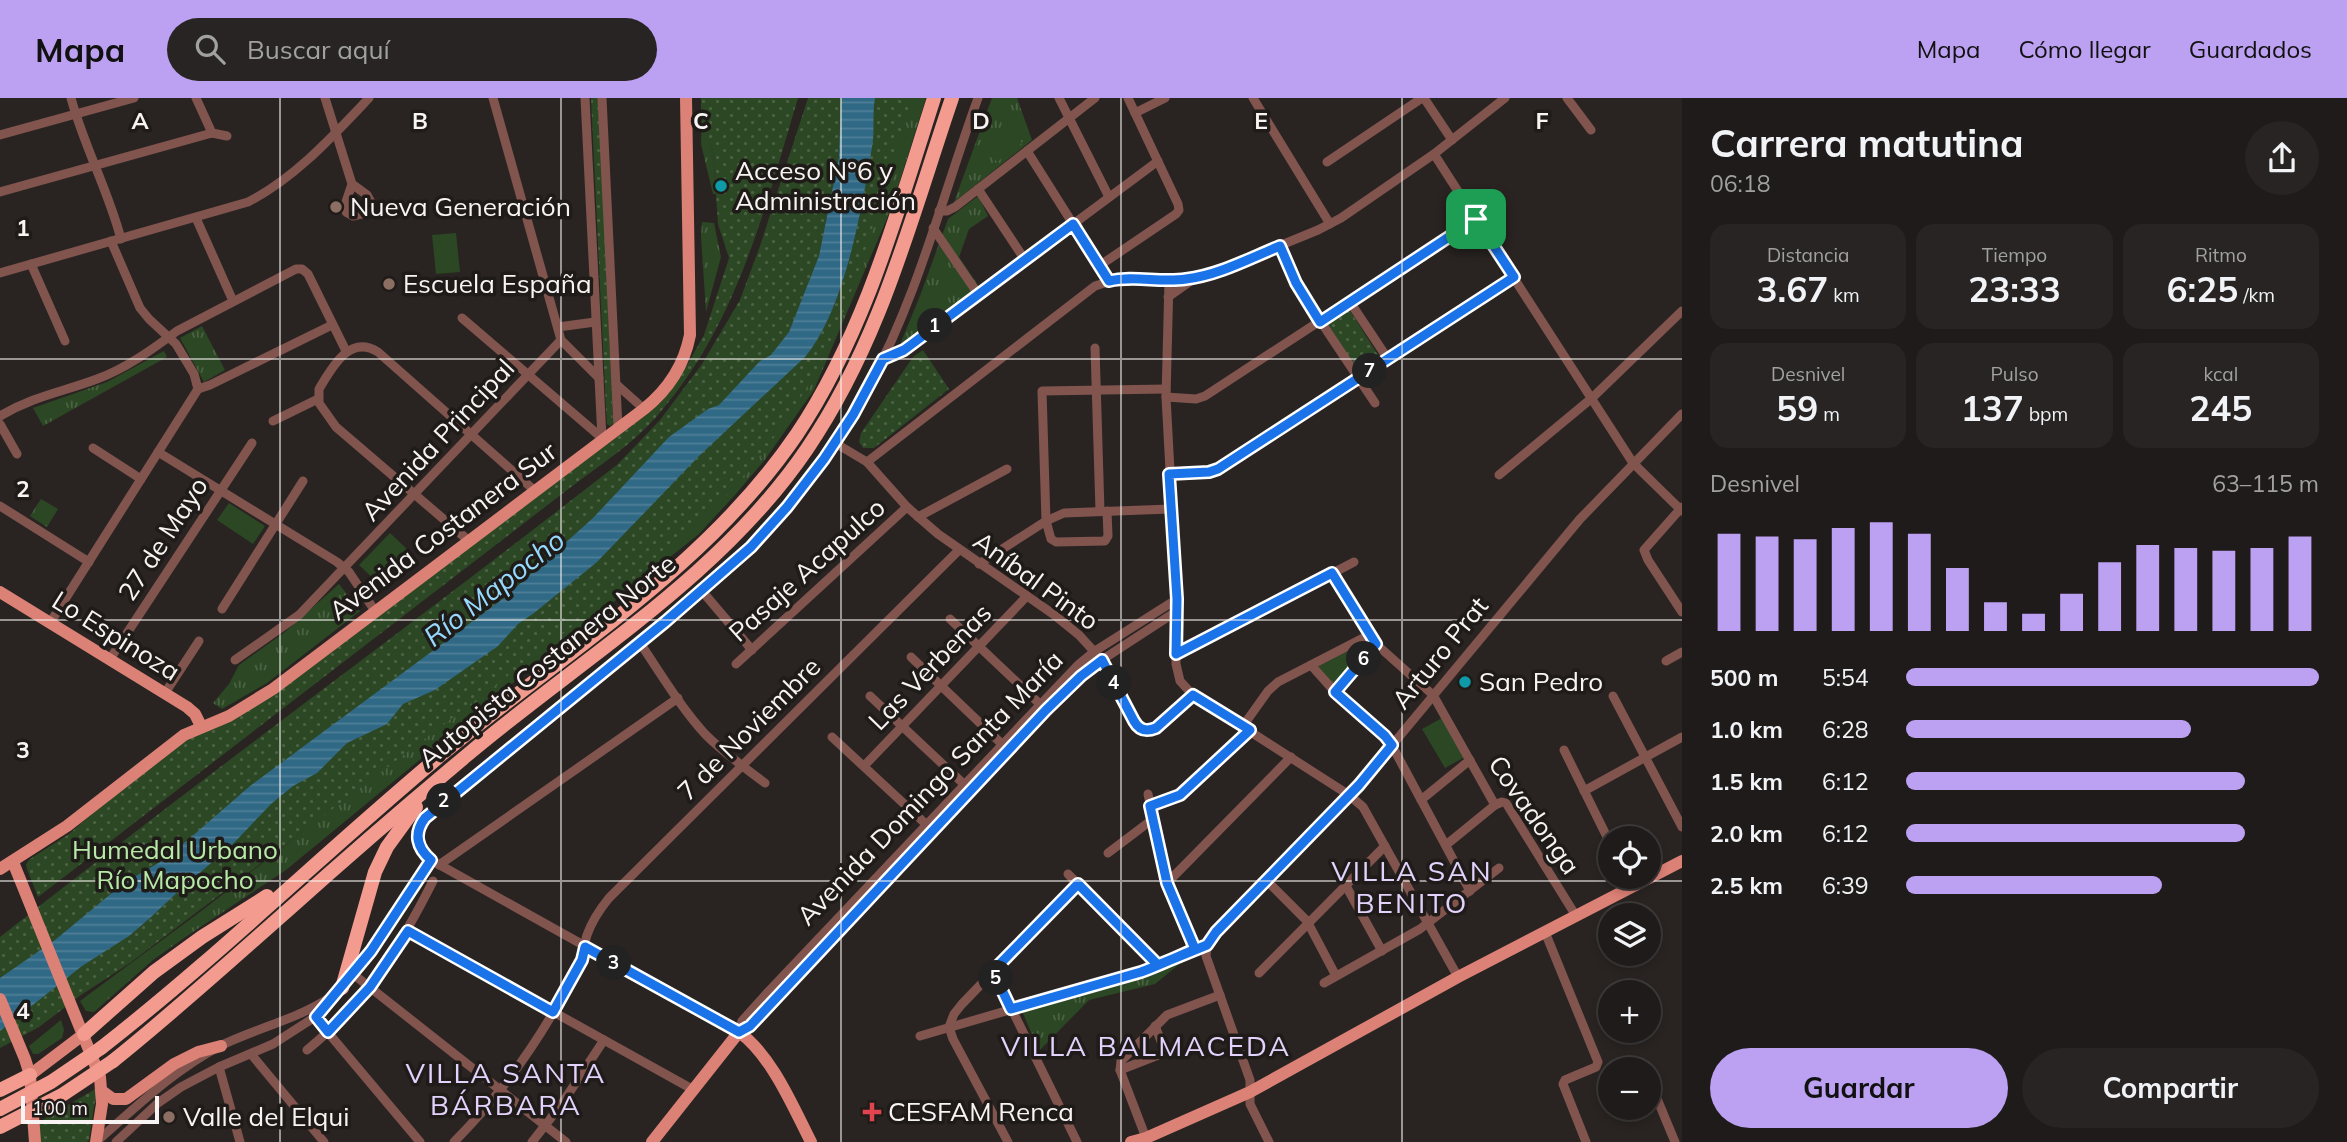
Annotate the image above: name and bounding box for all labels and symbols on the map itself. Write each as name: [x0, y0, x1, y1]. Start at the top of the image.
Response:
text: A: [131, 106, 149, 135]
text: B: [412, 106, 428, 135]
text: C: [693, 106, 709, 135]
text: D: [972, 106, 990, 135]
text: E: [1254, 106, 1268, 135]
text: F: [1535, 106, 1549, 135]
place label: Acceso N°6 y Administración: [735, 154, 916, 217]
marker: Acceso N°6 y Administración: [713, 178, 729, 194]
pin: [1446, 189, 1506, 249]
place label: Nueva Generación: [350, 190, 571, 223]
marker: Nueva Generación: [328, 199, 344, 215]
text: 1: [16, 213, 30, 242]
place label: Escuela España: [403, 267, 592, 300]
marker: Escuela España: [381, 276, 397, 292]
pin: 1: [918, 308, 953, 344]
street label: Avenida Principal: [354, 352, 521, 528]
pin: 7: [1352, 354, 1388, 388]
street label: Avenida Costanera Sur: [322, 434, 563, 627]
street label: 27 de Mayo: [110, 471, 215, 607]
text: 2: [16, 474, 30, 503]
street label: Pasaje Acapulco: [722, 491, 892, 649]
water label: Río Mapocho: [416, 522, 571, 653]
street label: Aníbal Pinto: [967, 524, 1106, 637]
street label: Autopista Costanera Norte: [411, 547, 682, 775]
street label: Lo Espinoza: [46, 583, 186, 688]
street label: Arturo Prat: [1384, 590, 1495, 715]
street label: Las Verbenas: [861, 597, 998, 737]
pin: 6: [1346, 642, 1382, 676]
street label: Avenida Domingo Santa María: [790, 643, 1070, 932]
street label: 7 de Noviembre: [670, 650, 827, 807]
place label: San Pedro: [1479, 665, 1603, 698]
pin: 4: [1096, 666, 1132, 700]
marker: San Pedro: [1457, 674, 1473, 690]
text: 3: [16, 735, 30, 764]
street label: Covadonga: [1481, 749, 1587, 881]
pin: 2: [426, 784, 462, 818]
park label: Humedal Urbano Río Mapocho: [72, 833, 278, 896]
district label: VILLA SAN BENITO: [1331, 853, 1493, 920]
pin: 3: [596, 946, 632, 980]
pin: 5: [978, 960, 1014, 996]
text: 4: [16, 996, 30, 1025]
district label: VILLA BALMACEDA: [1001, 1028, 1291, 1063]
district label: VILLA SANTA BÁRBARA: [406, 1055, 606, 1122]
scale bar: [21, 1093, 159, 1125]
place label: CESFAM Renca: [888, 1095, 1074, 1128]
place label: Valle del Elqui: [183, 1100, 350, 1133]
marker: CESFAM Renca: [862, 1102, 882, 1122]
marker: Valle del Elqui: [161, 1109, 177, 1125]

